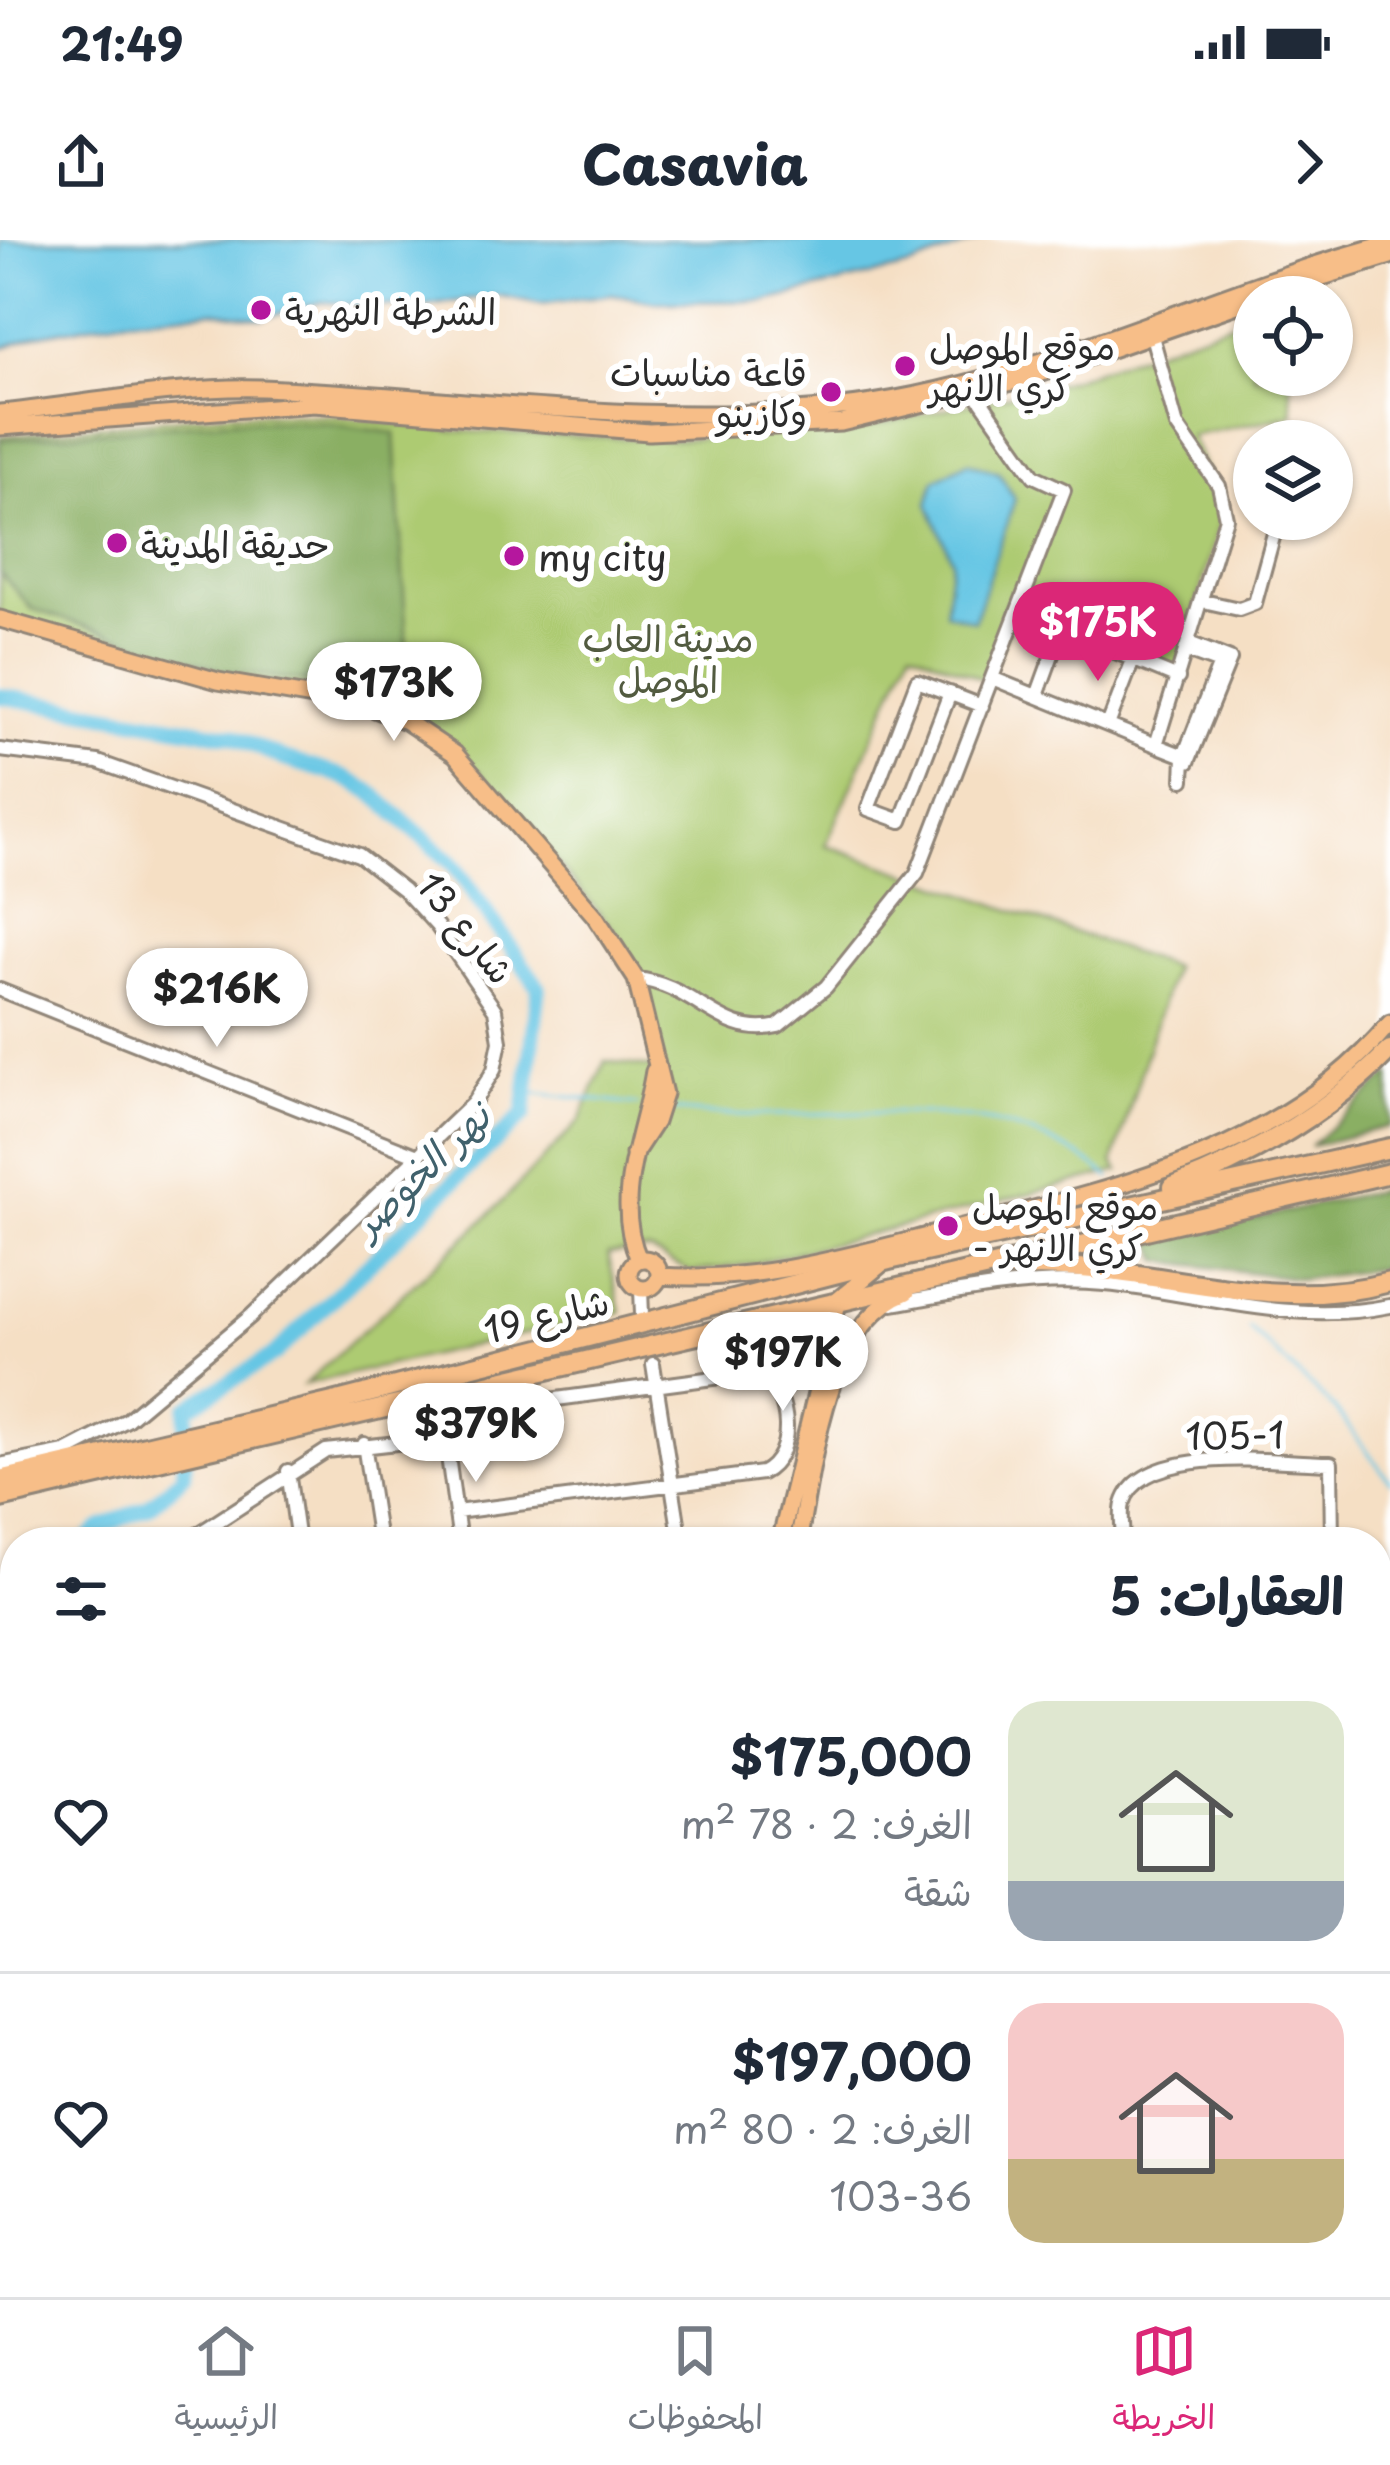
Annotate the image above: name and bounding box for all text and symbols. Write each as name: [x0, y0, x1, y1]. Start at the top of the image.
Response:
text: 21:49: [60, 8, 184, 76]
text: Casavia: [582, 122, 808, 203]
icon: share: [48, 129, 114, 195]
icon: forward: [1276, 129, 1342, 195]
map controls: [1233, 276, 1353, 540]
button: locate: [1233, 276, 1353, 396]
place label: الشرطة النهرية: [285, 283, 496, 337]
marker: الشرطة النهرية: [248, 297, 274, 323]
place label: موقع الموصل كري الانهر: [926, 318, 1115, 414]
place label: قاعة مناسبات وكازينو: [610, 344, 807, 439]
marker: موقع الموصل كري الانهر: [892, 353, 918, 379]
marker: قاعة مناسبات وكازينو: [818, 379, 844, 405]
button: layers: [1233, 420, 1353, 540]
place label: حديقة المدينة: [141, 516, 330, 570]
place label: my city: [538, 529, 667, 583]
marker: حديقة المدينة: [104, 530, 130, 556]
marker: my city: [501, 543, 527, 569]
pin: $175K: [1014, 582, 1182, 684]
text: $175K: [1039, 591, 1157, 650]
park label: مدينة العاب الموصل: [583, 610, 753, 705]
pin: $173K: [310, 642, 478, 744]
text: $173K: [334, 651, 454, 710]
street label: شارع 13: [404, 860, 529, 995]
pin: $216K: [133, 948, 301, 1050]
text: $216K: [153, 957, 281, 1016]
water label: نهر الخوصر: [334, 1084, 505, 1253]
place label: موقع الموصل - كري الانهر: [972, 1178, 1158, 1274]
marker: موقع الموصل - كري الانهر: [935, 1213, 961, 1239]
street label: شارع 19: [478, 1272, 614, 1357]
pin: $197K: [699, 1312, 867, 1414]
text: $197K: [724, 1321, 842, 1380]
pin: $379K: [392, 1383, 560, 1485]
text: $379K: [414, 1392, 538, 1451]
street label: 105-1: [1185, 1406, 1285, 1462]
text: العقارات: 5: [1109, 1555, 1344, 1632]
icon: filters: [48, 1566, 114, 1632]
text: $175,000: [730, 1716, 972, 1793]
icon: home: [1104, 1749, 1248, 1893]
icon: heart: [48, 1788, 114, 1854]
text: الغرف: 2 · 78 m²: [681, 1793, 972, 1852]
text: شقة: [904, 1860, 972, 1919]
text: $197,000: [732, 2021, 972, 2098]
icon: home: [1104, 2051, 1248, 2195]
icon: heart: [48, 2090, 114, 2156]
text: الغرف: 2 · 80 m²: [673, 2098, 972, 2157]
text: 103-36: [829, 2165, 972, 2224]
tab: الرئيسية: [175, 2318, 278, 2447]
tab: المحفوظات: [627, 2318, 763, 2447]
tab: الخريطة: [1112, 2318, 1215, 2447]

